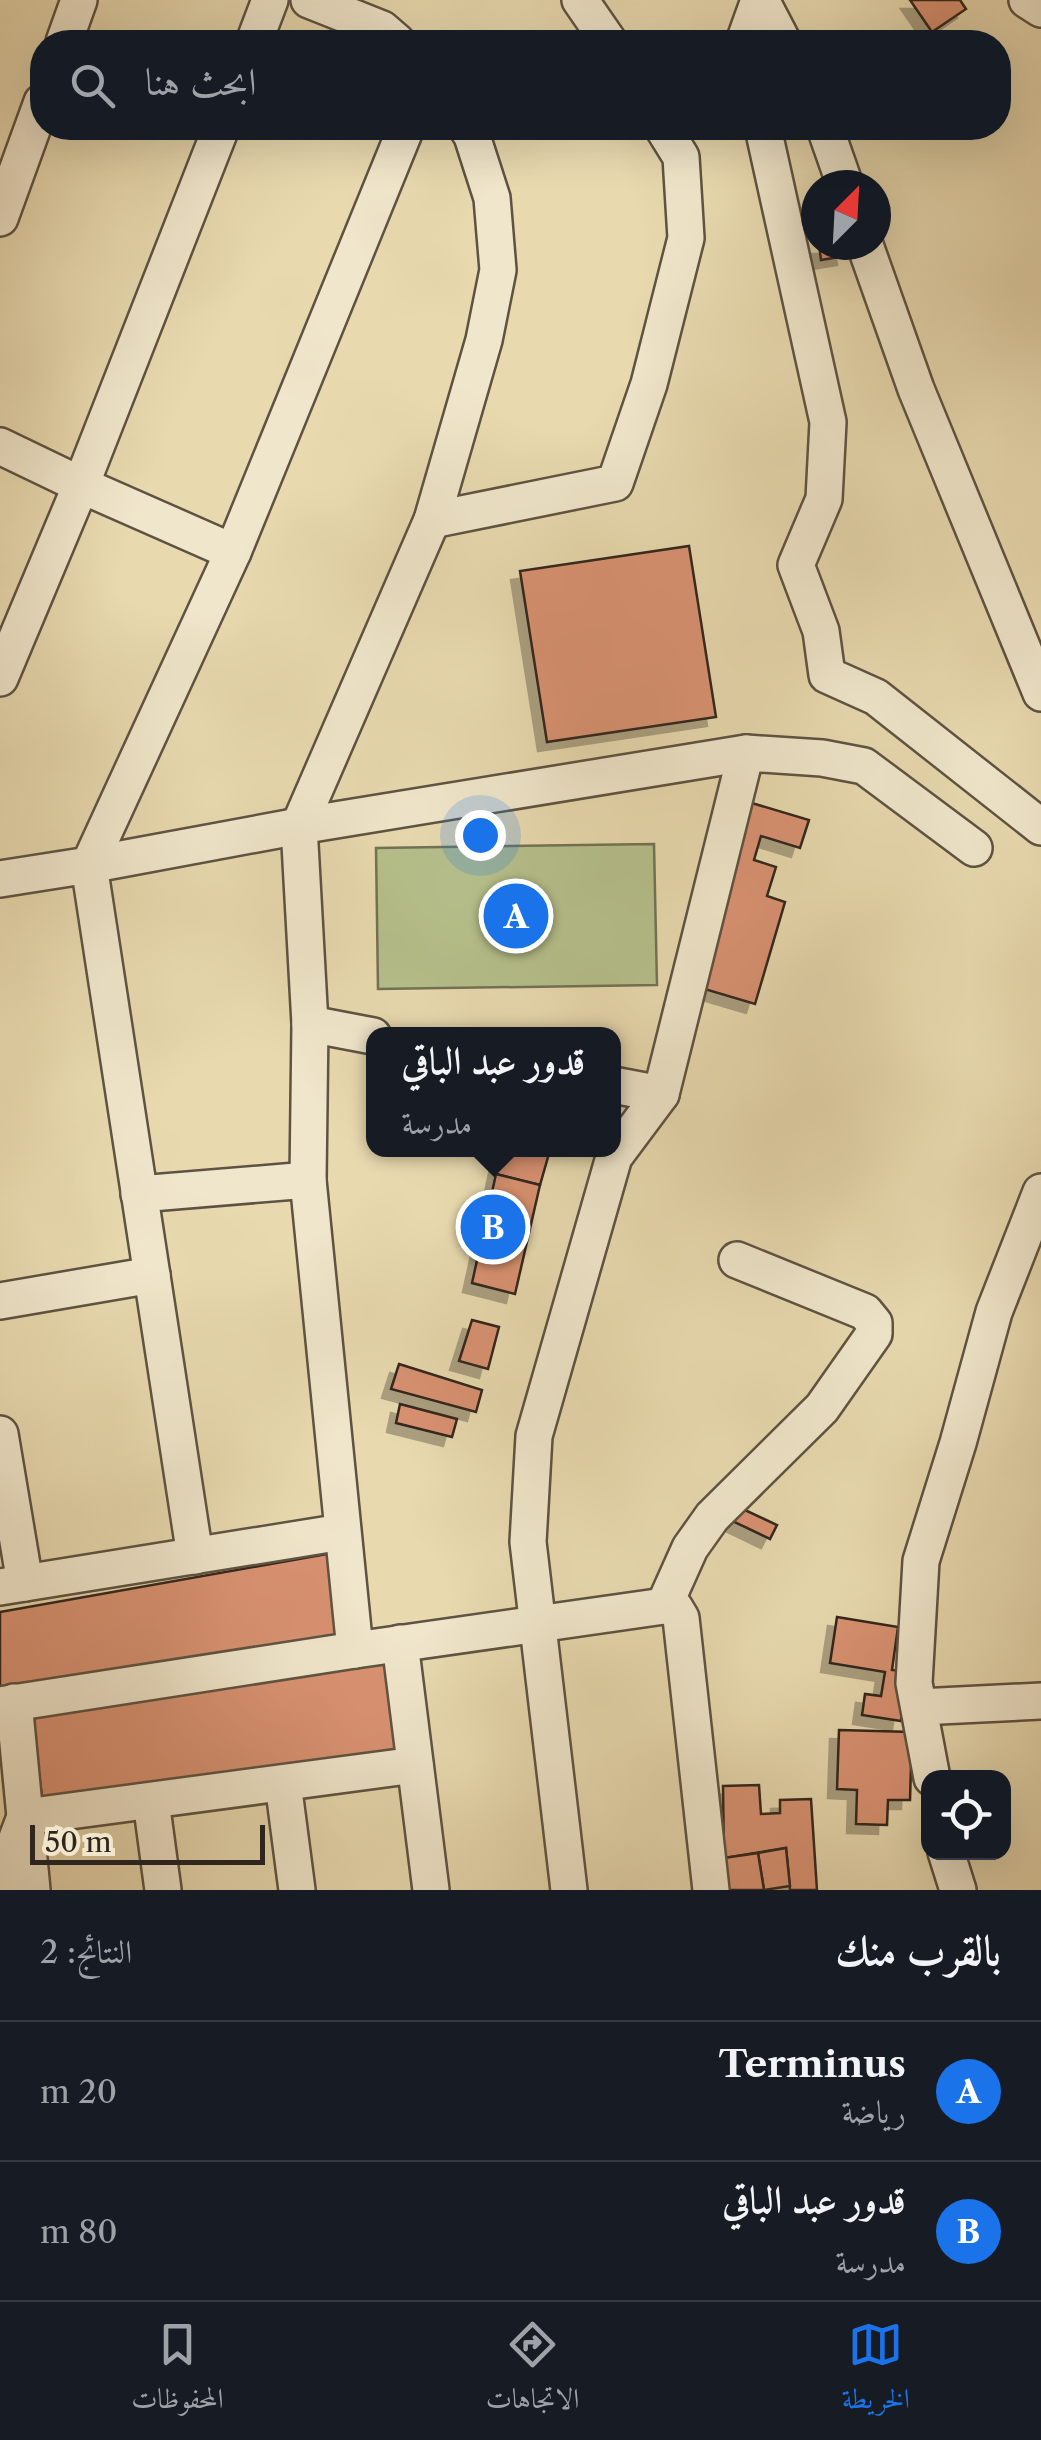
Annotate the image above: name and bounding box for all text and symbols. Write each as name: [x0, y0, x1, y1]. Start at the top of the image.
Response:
search box: [30, 30, 1011, 140]
icon: search: [65, 58, 120, 113]
text: ابحث هنا: [145, 58, 256, 105]
north arrow: [801, 170, 891, 260]
your location: [455, 810, 506, 861]
pin: A: [484, 878, 548, 954]
popup: [366, 1027, 621, 1157]
text: قدور عبد الباقي: [402, 1037, 585, 1084]
text: مدرسة: [402, 1103, 472, 1142]
pin: B: [460, 1190, 526, 1264]
map controls: [921, 1770, 1011, 1860]
button: locate: [921, 1770, 1011, 1860]
scale bar: [30, 1820, 265, 1864]
text: 50 m: [45, 1825, 112, 1859]
text: بالقرب منك: [835, 1924, 1001, 1976]
text: النتائج: 2: [40, 1932, 132, 1971]
text: Terminus: [719, 2040, 906, 2087]
text: 20 m: [40, 2072, 117, 2111]
text: A: [956, 2072, 981, 2111]
text: رياضة: [841, 2092, 906, 2131]
text: قدور عبد الباقي: [722, 2176, 906, 2223]
text: 80 m: [40, 2212, 118, 2251]
text: B: [957, 2212, 980, 2251]
text: مدرسة: [835, 2242, 906, 2281]
tab: المحفوظات: [131, 2317, 223, 2426]
tab: الاتجاهات: [486, 2317, 579, 2426]
tab: الخريطة: [842, 2317, 910, 2426]

